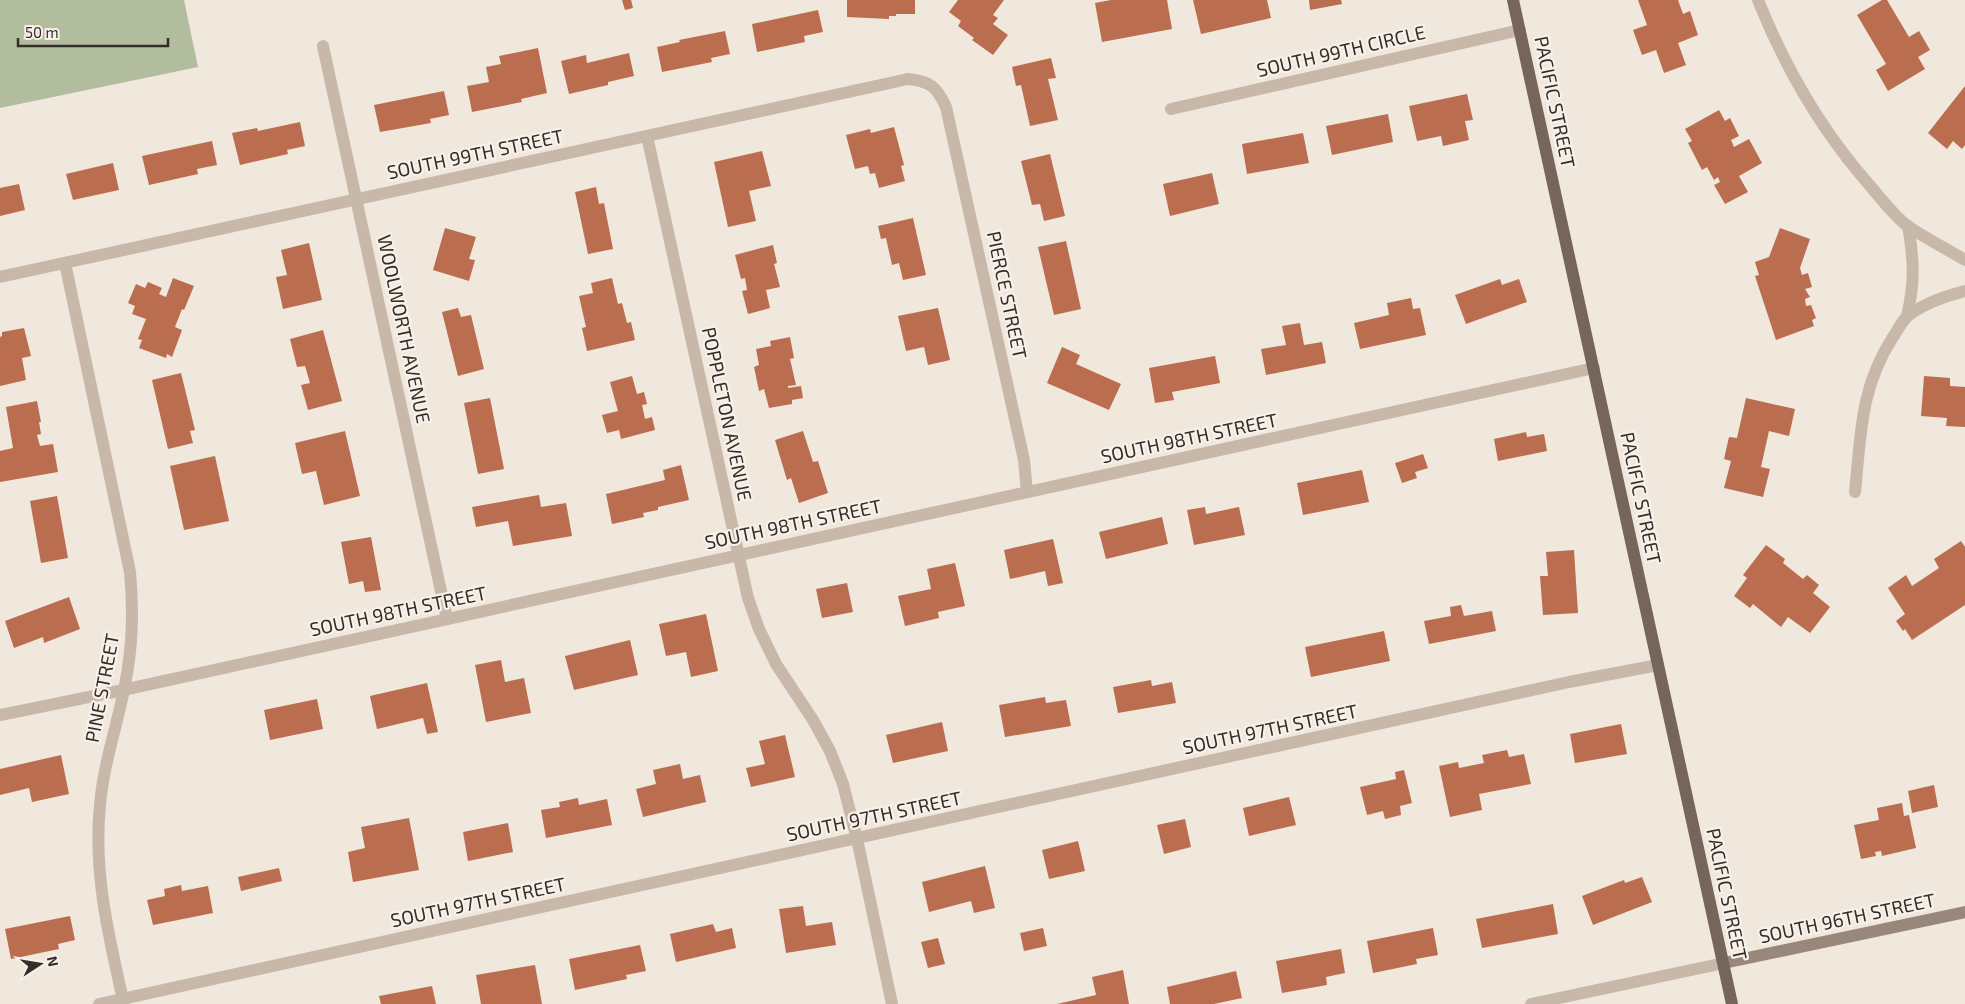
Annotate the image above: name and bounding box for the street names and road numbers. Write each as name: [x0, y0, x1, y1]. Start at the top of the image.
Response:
street label: SOUTH 99TH CIRCLE: [1254, 20, 1427, 81]
street label: PACIFIC STREET: [1530, 34, 1581, 170]
street label: SOUTH 99TH STREET: [385, 124, 565, 183]
street label: PIERCE STREET: [983, 229, 1032, 361]
street label: WOOLWORTH AVENUE: [373, 233, 436, 425]
street label: POPPLETON AVENUE: [698, 325, 757, 503]
street label: SOUTH 98TH STREET: [1098, 408, 1279, 467]
street label: PACIFIC STREET: [1616, 430, 1667, 566]
street label: SOUTH 98TH STREET: [702, 494, 883, 553]
street label: SOUTH 98TH STREET: [307, 581, 488, 640]
street label: PINE STREET: [80, 632, 123, 744]
street label: SOUTH 97TH STREET: [1180, 699, 1359, 758]
street label: SOUTH 97TH STREET: [784, 786, 963, 845]
street label: PACIFIC STREET: [1702, 826, 1753, 962]
street label: SOUTH 97TH STREET: [388, 872, 567, 931]
street label: SOUTH 96TH STREET: [1757, 888, 1937, 947]

